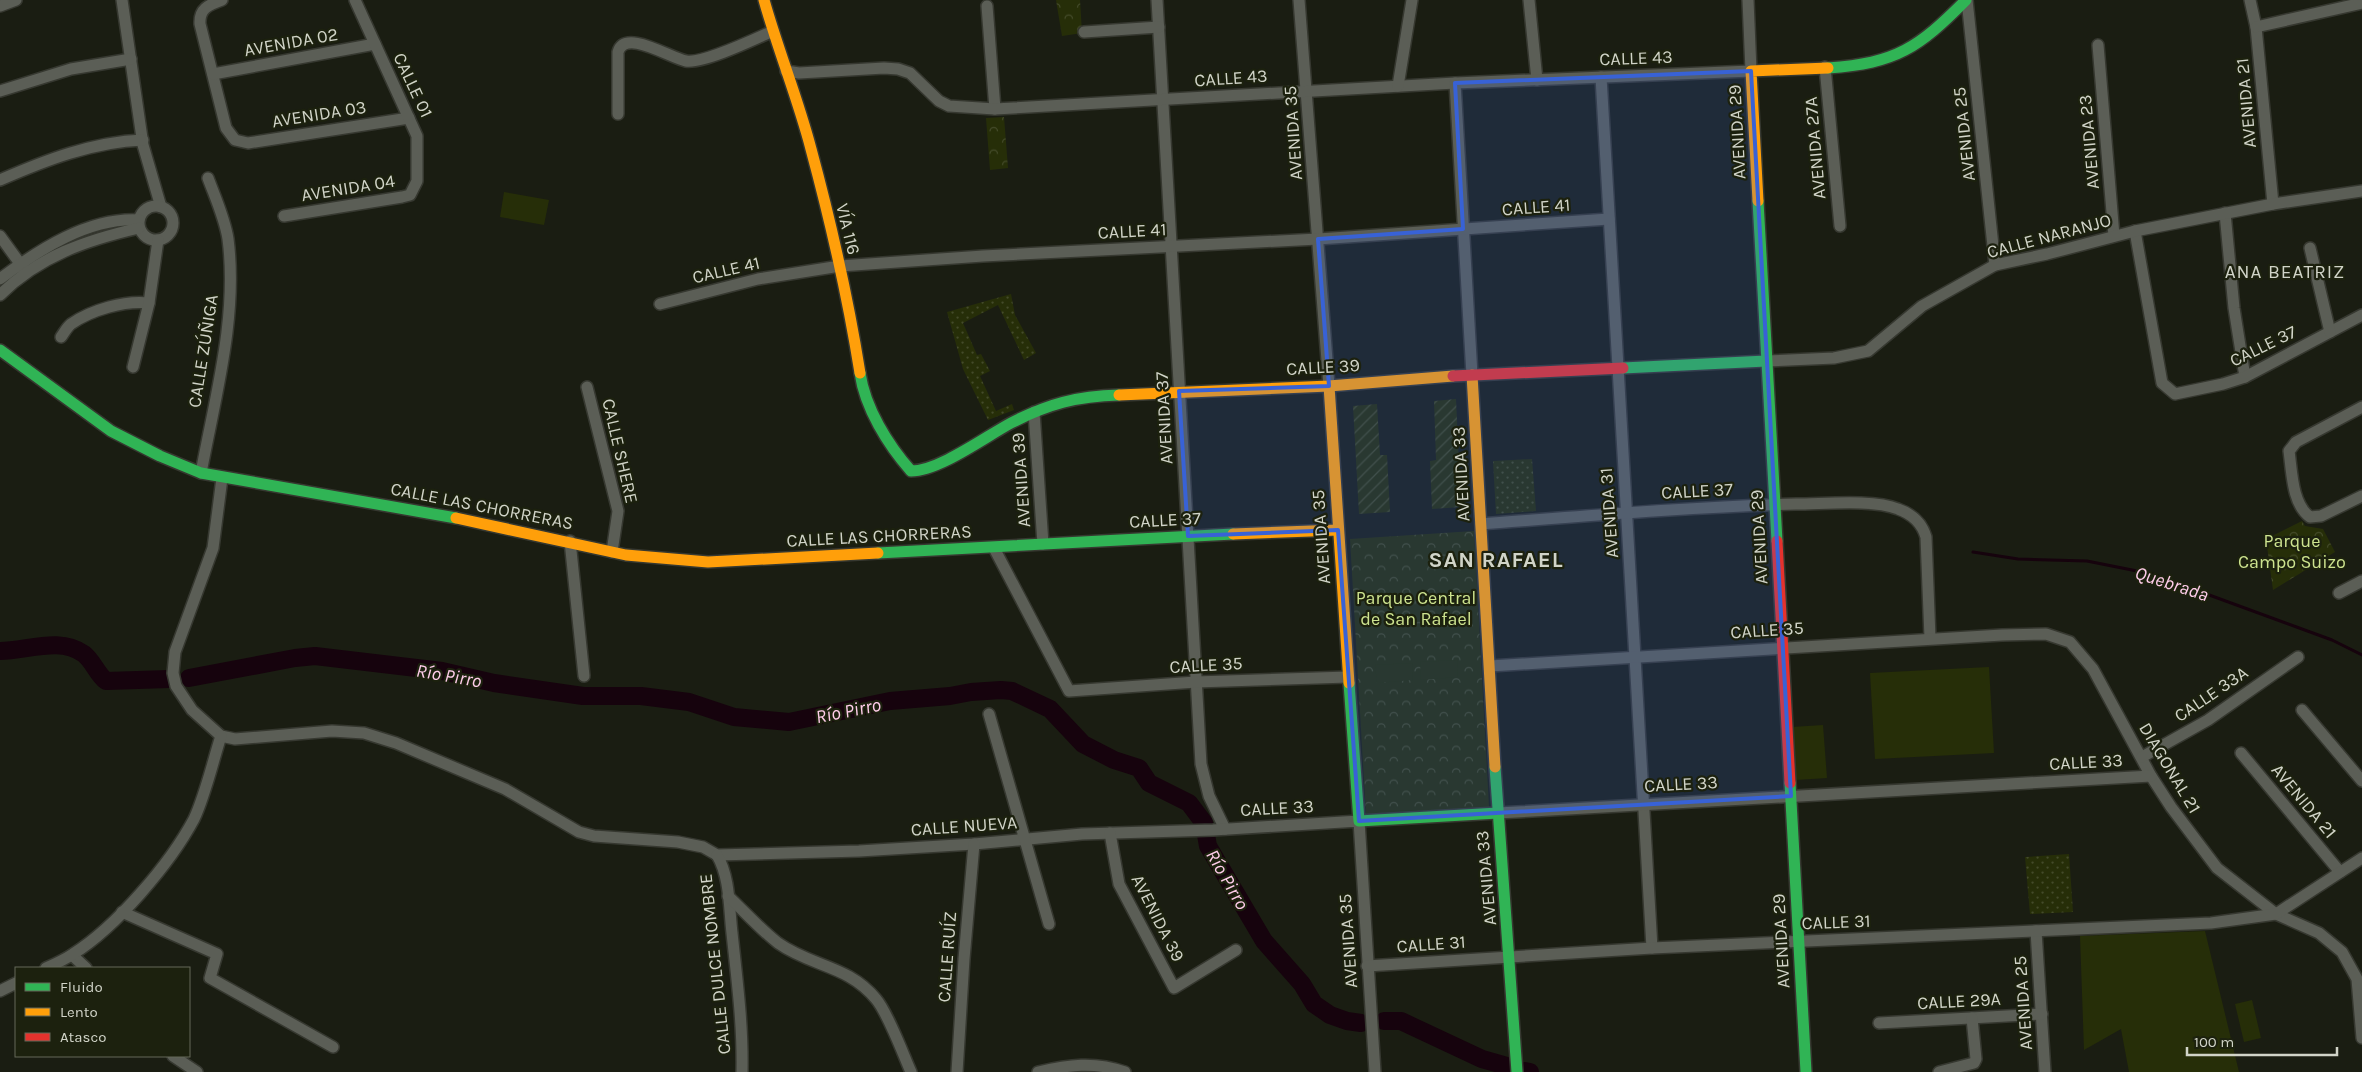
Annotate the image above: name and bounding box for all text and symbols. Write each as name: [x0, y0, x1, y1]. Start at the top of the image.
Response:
street label: AVENIDA 02: [242, 23, 340, 61]
street label: CALLE 43: [1599, 46, 1673, 70]
street label: CALLE 01: [388, 49, 438, 121]
street label: AVENIDA 21: [2231, 57, 2261, 149]
street label: CALLE 43: [1194, 64, 1268, 92]
street label: AVENIDA 29: [1724, 84, 1750, 180]
street label: AVENIDA 35: [1279, 85, 1307, 181]
street label: AVENIDA 25: [1948, 86, 1980, 182]
street label: AVENIDA 23: [2074, 94, 2104, 190]
street label: AVENIDA 03: [270, 96, 368, 132]
street label: AVENIDA 27A: [1800, 96, 1830, 200]
street label: AVENIDA 04: [300, 170, 396, 206]
street label: CALLE 41: [1501, 194, 1571, 220]
street label: VÍA 116: [831, 201, 866, 257]
street label: CALLE NARANJO: [1984, 209, 2114, 263]
street label: CALLE 41: [1097, 218, 1167, 244]
street label: CALLE 41: [690, 252, 762, 288]
district label: ANA BEATRIZ: [2225, 261, 2345, 283]
street label: CALLE ZÚÑIGA: [182, 293, 223, 409]
street label: CALLE 37: [2226, 320, 2301, 372]
street label: CALLE 39: [1286, 354, 1360, 380]
street label: AVENIDA 37: [1151, 370, 1177, 465]
street label: CALLE SHERE: [597, 397, 643, 505]
street label: AVENIDA 33: [1448, 426, 1474, 522]
street label: AVENIDA 39: [1007, 432, 1035, 528]
street label: AVENIDA 31: [1595, 467, 1623, 559]
street label: CALLE LAS CHORRERAS: [389, 477, 575, 535]
street label: CALLE 37: [1661, 478, 1734, 504]
street label: AVENIDA 35: [1307, 489, 1335, 585]
street label: AVENIDA 29: [1746, 489, 1772, 585]
street label: CALLE 37: [1129, 507, 1202, 533]
street label: CALLE LAS CHORRERAS: [786, 520, 972, 552]
park label: Parque Campo Suizo: [2238, 530, 2346, 573]
district label: SAN RAFAEL: [1428, 547, 1564, 573]
water label: Quebrada: [2132, 562, 2211, 606]
park label: Parque Central de San Rafael: [1356, 587, 1476, 630]
street label: CALLE 35: [1730, 616, 1804, 644]
street label: CALLE 35: [1169, 652, 1243, 678]
water label: Río Pirro: [414, 659, 484, 693]
street label: CALLE 33A: [2170, 661, 2252, 727]
water label: Río Pirro: [814, 694, 883, 728]
street label: DIAGONAL 21: [2134, 719, 2206, 817]
street label: CALLE 33: [2049, 749, 2123, 775]
street label: AVENIDA 21: [2267, 759, 2341, 843]
street label: CALLE 33: [1644, 771, 1718, 797]
street label: CALLE 33: [1240, 795, 1314, 821]
street label: CALLE NUEVA: [910, 811, 1018, 841]
street label: AVENIDA 33: [1471, 830, 1501, 926]
water label: Río Pirro: [1201, 845, 1253, 914]
street label: AVENIDA 39: [1127, 871, 1189, 965]
street label: CALLE DULCE NOMBRE: [695, 873, 735, 1055]
street label: AVENIDA 35: [1334, 893, 1362, 989]
street label: AVENIDA 29: [1768, 893, 1794, 989]
street label: CALLE 31: [1801, 910, 1871, 934]
street label: CALLE RUÍZ: [932, 911, 961, 1003]
street label: CALLE 31: [1396, 931, 1466, 957]
street label: AVENIDA 25: [2009, 955, 2037, 1051]
legend: [15, 967, 190, 1057]
text: Fluido: [60, 978, 103, 996]
street label: CALLE 29A: [1917, 988, 2001, 1014]
text: Lento: [60, 1003, 98, 1021]
scale bar: [2187, 1024, 2337, 1056]
text: Atasco: [60, 1028, 106, 1046]
text: 100 m: [2194, 1033, 2234, 1051]

